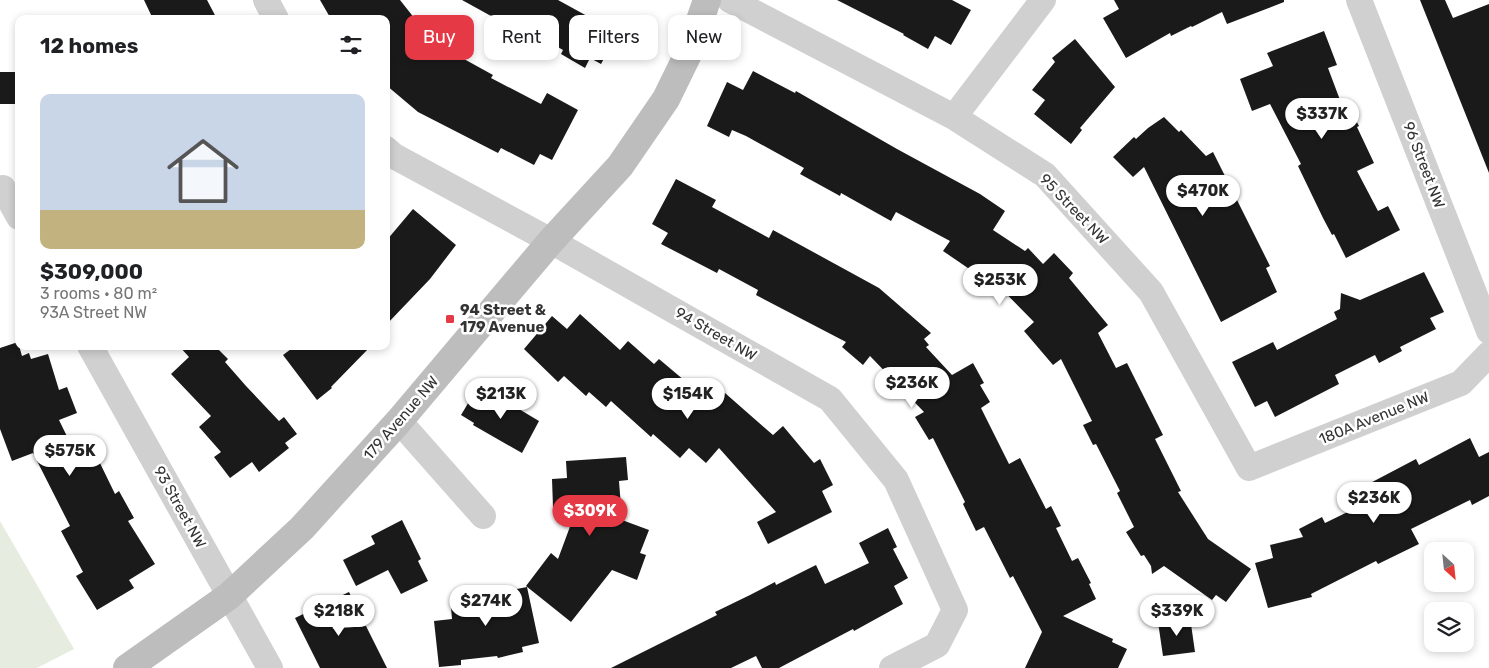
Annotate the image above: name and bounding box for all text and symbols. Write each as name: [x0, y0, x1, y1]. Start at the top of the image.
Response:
chip: Buy: [405, 15, 474, 60]
chip: Rent: [484, 15, 559, 60]
chip: Filters: [569, 15, 658, 60]
chip: New: [668, 15, 741, 60]
icon: filters: [337, 31, 365, 59]
text: 12 homes: [40, 33, 138, 58]
pin: $337K: [1287, 98, 1357, 140]
text: $337K: [1296, 104, 1348, 123]
street label: 96 Street NW: [1399, 119, 1449, 211]
icon: home: [158, 126, 248, 216]
street label: 95 Street NW: [1036, 170, 1112, 248]
pin: $470K: [1168, 174, 1238, 217]
text: $470K: [1177, 181, 1229, 200]
text: $309,000: [40, 259, 143, 284]
pin: $253K: [965, 264, 1035, 306]
text: $253K: [974, 270, 1026, 289]
text: 3 rooms · 80 m²: [40, 284, 157, 303]
place label: 94 Street & 179 Avenue: [460, 301, 546, 336]
text: 93A Street NW: [40, 303, 147, 322]
street label: 94 Street NW: [672, 303, 760, 365]
marker: 94 Street & 179 Avenue: [444, 313, 456, 325]
pin: $236K: [877, 366, 947, 409]
street label: 179 Avenue NW: [360, 372, 442, 464]
text: $236K: [886, 373, 938, 392]
pin: $213K: [466, 378, 536, 420]
pin: $154K: [653, 378, 723, 420]
text: $213K: [476, 384, 526, 403]
text: $154K: [663, 384, 713, 403]
street label: 180A Avenue NW: [1316, 388, 1432, 448]
pin: $575K: [35, 434, 105, 477]
text: $575K: [44, 441, 96, 460]
street label: 93 Street NW: [150, 463, 210, 551]
pin: $236K: [1339, 482, 1409, 524]
text: $236K: [1348, 488, 1400, 507]
pin: $309K: [555, 494, 625, 537]
text: $309K: [564, 501, 616, 520]
north arrow: [1424, 542, 1474, 592]
map controls: [1424, 542, 1474, 652]
pin: $274K: [451, 584, 521, 627]
text: $274K: [460, 591, 512, 610]
pin: $218K: [304, 594, 374, 637]
pin: $339K: [1142, 594, 1212, 637]
text: $218K: [314, 601, 364, 620]
text: $339K: [1151, 601, 1203, 620]
button: layers: [1424, 602, 1474, 652]

